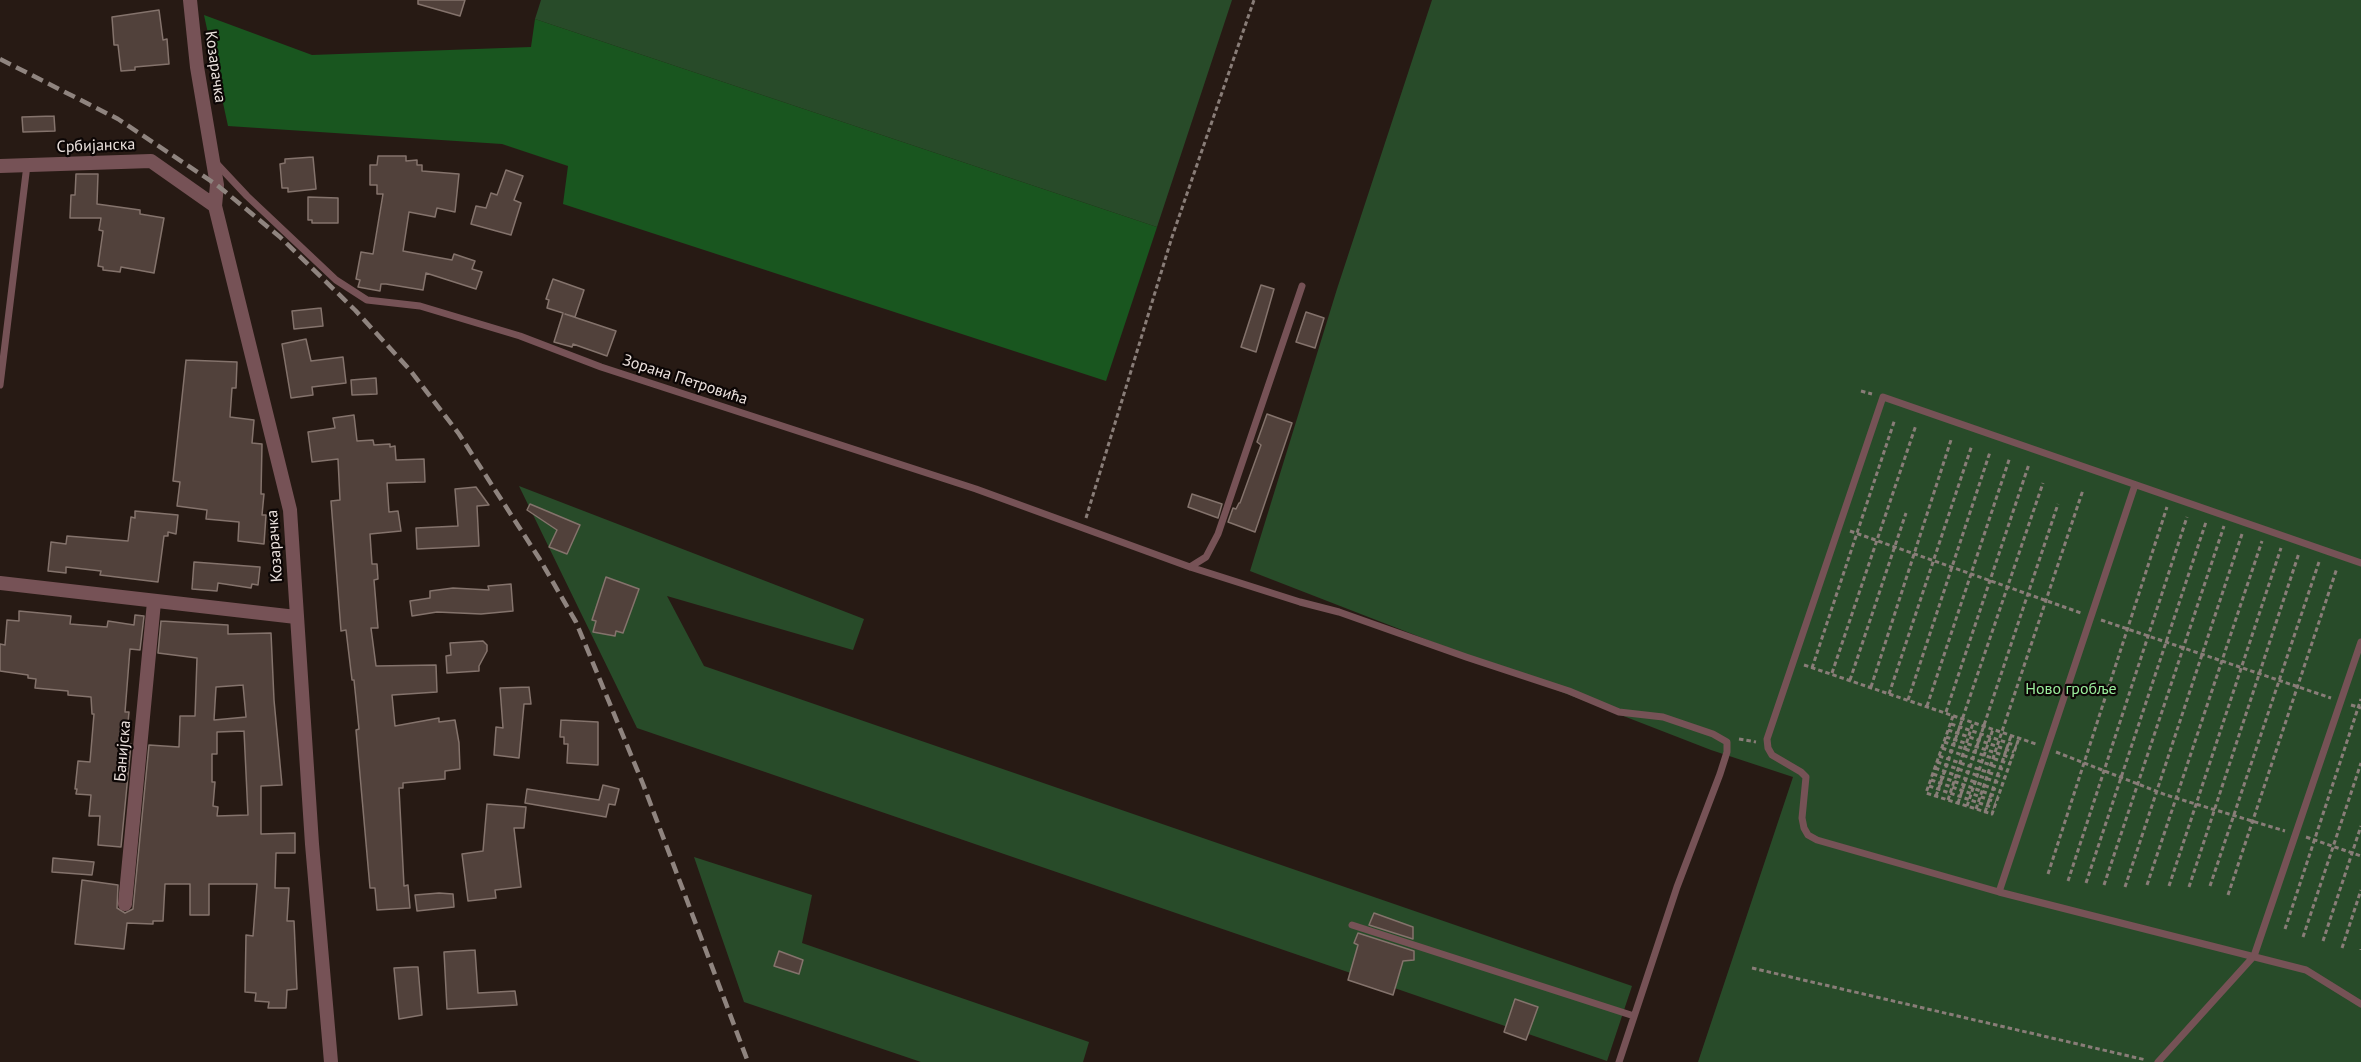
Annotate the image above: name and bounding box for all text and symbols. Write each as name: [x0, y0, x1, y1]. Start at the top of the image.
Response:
street label: Козарачка: [200, 30, 230, 104]
street label: Србијанска: [56, 135, 136, 157]
street label: Зорана Петровића: [620, 351, 750, 409]
street label: Козарачка: [263, 509, 287, 583]
park label: Ново гробље: [2025, 679, 2117, 699]
street label: Банијска: [111, 720, 135, 782]

